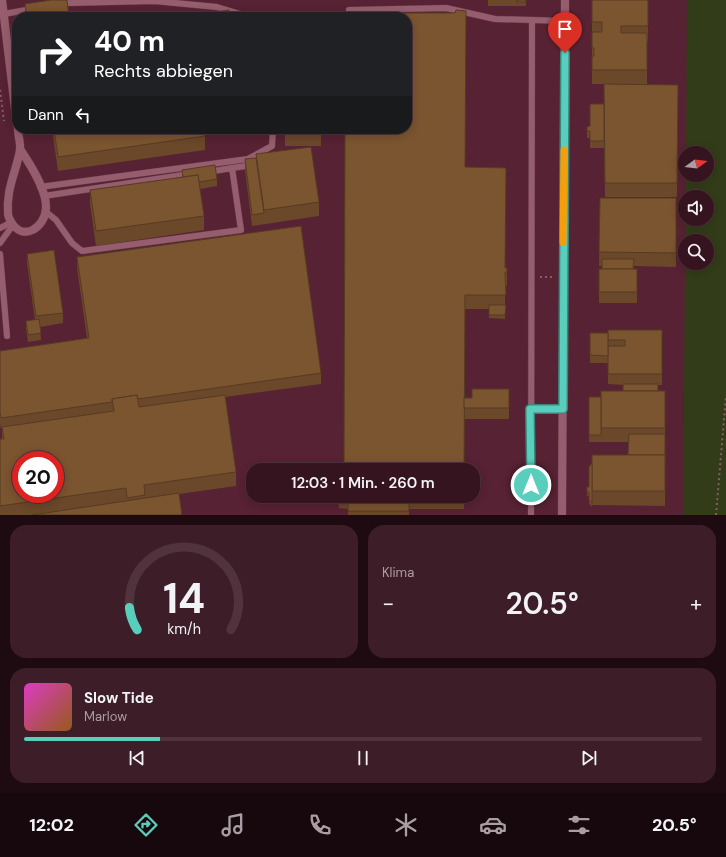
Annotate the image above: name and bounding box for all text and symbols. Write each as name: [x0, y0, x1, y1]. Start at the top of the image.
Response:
pin: [548, 12, 582, 53]
icon: arrive: [554, 18, 576, 40]
text: 40 m: [94, 23, 165, 60]
icon: right: [28, 28, 80, 80]
text: Rechts abbiegen: [94, 59, 233, 83]
icon: left: [72, 104, 94, 126]
text: Dann: [28, 105, 64, 125]
north arrow: [678, 146, 714, 182]
map controls: [678, 146, 714, 270]
button: sound: [678, 190, 714, 226]
button: search: [678, 234, 714, 270]
speed limit sign: 20: [12, 451, 64, 503]
position arrow: [510, 464, 552, 506]
text: 12:03 · 1 Min. · 260 m: [291, 473, 435, 493]
text: Klima: [382, 564, 414, 581]
text: 14: [163, 571, 205, 625]
text: 20.5°: [505, 584, 579, 623]
text: −: [382, 589, 394, 618]
text: +: [690, 589, 702, 618]
text: km/h: [167, 619, 201, 637]
text: Slow Tide: [84, 688, 154, 708]
text: Marlow: [84, 708, 127, 725]
icon: previous: [126, 747, 148, 769]
icon: pause: [352, 747, 374, 769]
icon: next: [578, 747, 600, 769]
icon: directions: [132, 811, 160, 839]
icon: music: [219, 811, 247, 839]
icon: phone: [306, 811, 334, 839]
icon: climate: [392, 811, 420, 839]
icon: car: [479, 811, 507, 839]
icon: filters: [565, 811, 593, 839]
text: 12:02: [29, 813, 74, 837]
text: 20.5°: [652, 813, 697, 837]

